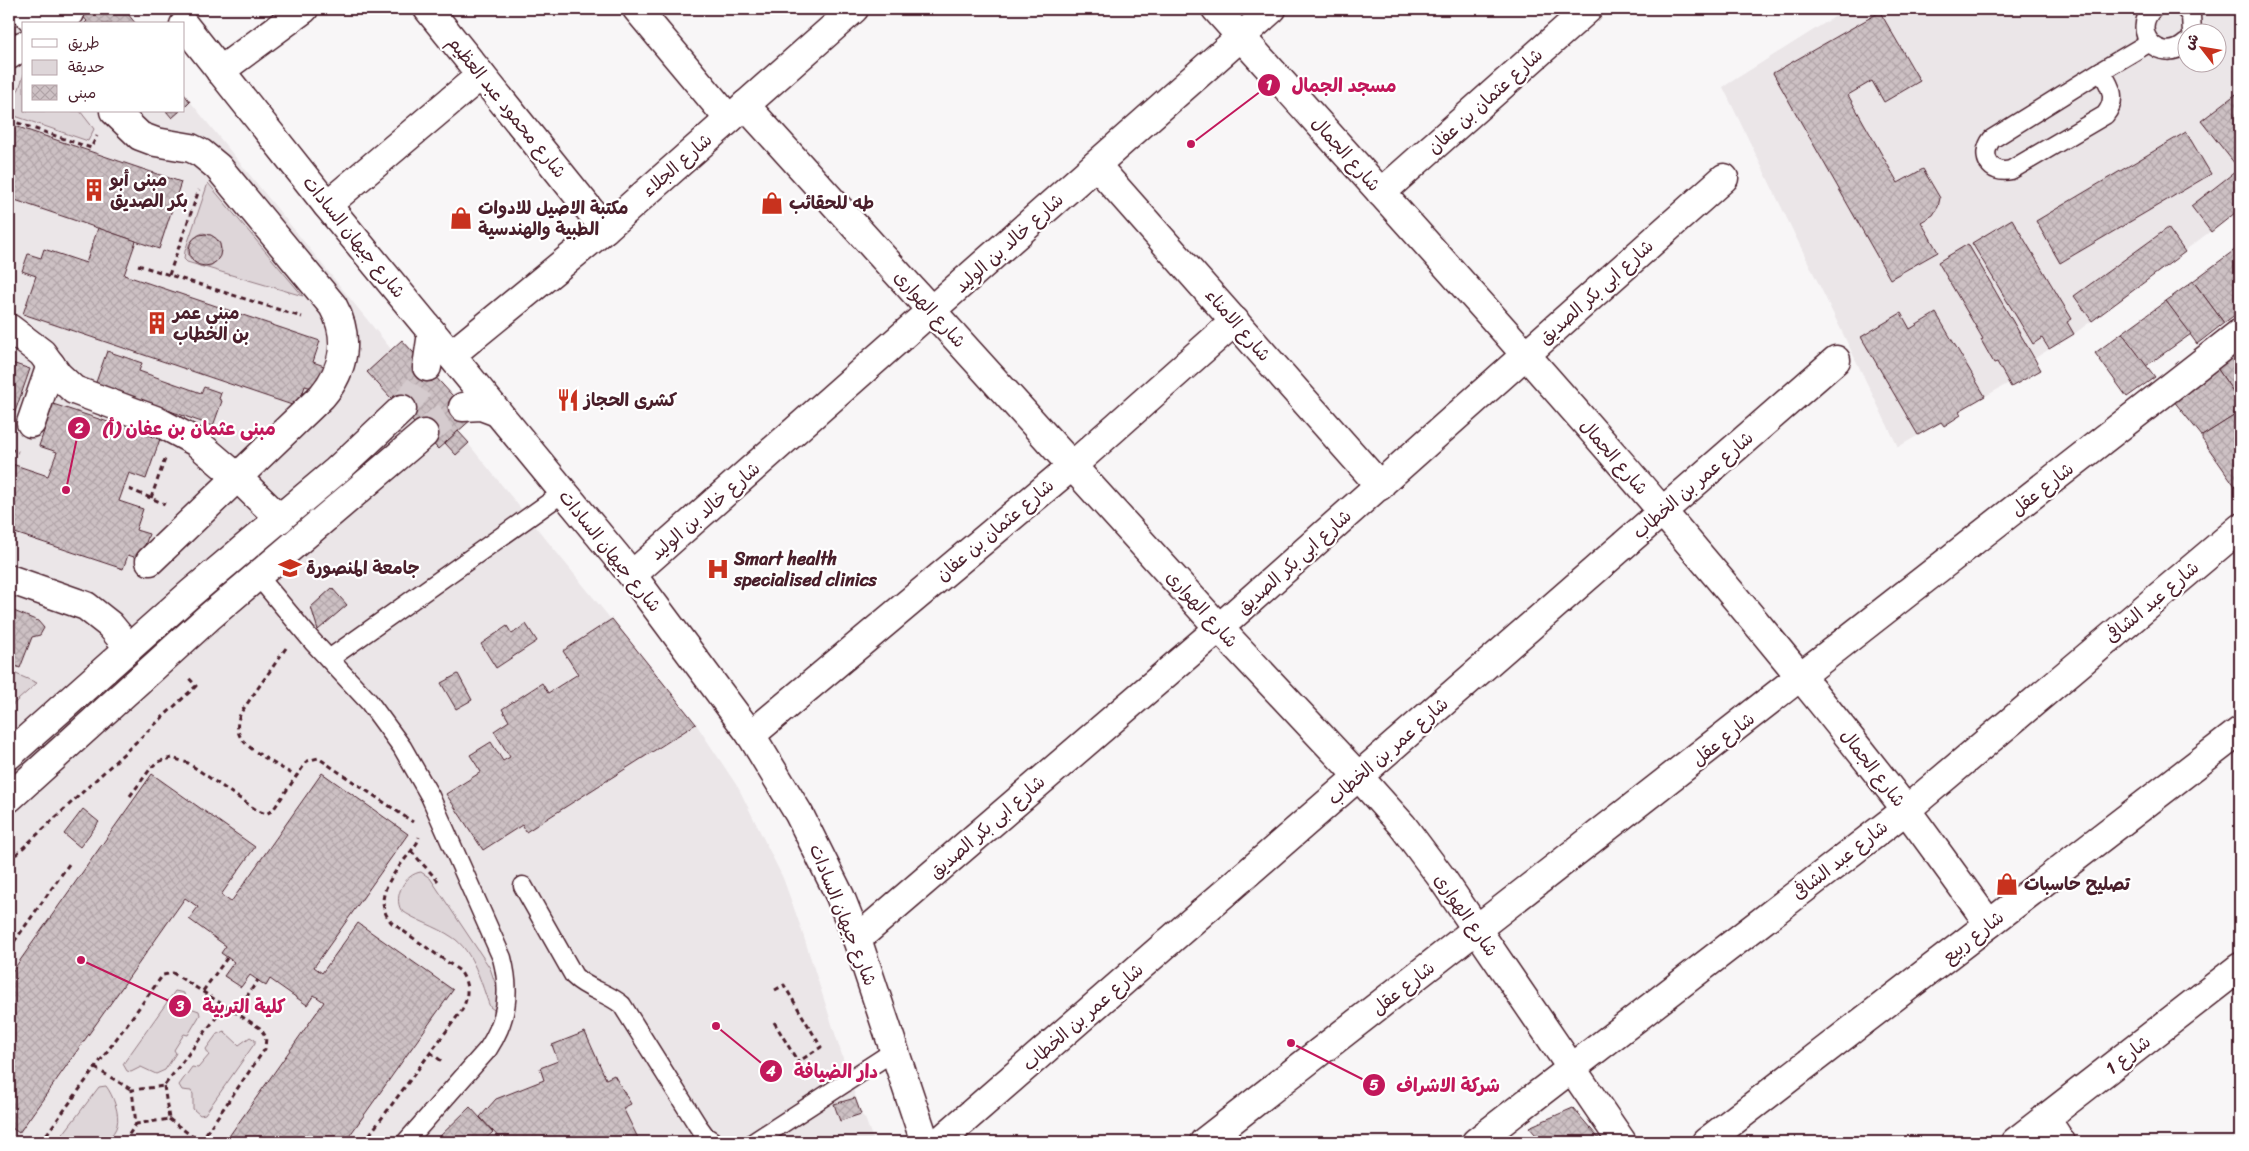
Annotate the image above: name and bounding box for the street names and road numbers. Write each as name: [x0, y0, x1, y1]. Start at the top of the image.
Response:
street label: شارع محمود عبد العظيم: [439, 28, 575, 186]
street label: شارع عثمان بن عفان: [1420, 40, 1550, 162]
street label: شارع الجمال: [1303, 109, 1389, 199]
street label: شارع الجلاء: [634, 125, 720, 205]
street label: شارع جيهان السادات: [294, 168, 414, 306]
street label: شارع خالد بن الوليد: [947, 185, 1071, 301]
street label: شارع ابى بكر الصديق: [1531, 231, 1661, 353]
street label: شارع الهوارى: [886, 262, 974, 356]
street label: شارع الامناء: [1197, 281, 1279, 369]
street label: شارع الجمال: [1571, 411, 1657, 503]
street label: شارع عمر بن الخطاب: [1625, 423, 1761, 547]
street label: شارع خالد بن الوليد: [642, 453, 768, 569]
street label: شارع عقل: [2003, 454, 2081, 524]
street label: شارع عثمان بن عفان: [928, 470, 1062, 590]
street label: شارع جيهان السادات: [550, 482, 670, 620]
street label: شارع ابى بكر الصديق: [1229, 501, 1359, 623]
street label: شارع عبد الشافى: [2097, 553, 2207, 651]
street label: شارع الهوارى: [1158, 562, 1246, 656]
street label: شارع عمر بن الخطاب: [1320, 689, 1456, 813]
street label: شارع عقل: [1684, 704, 1762, 774]
street label: شارع الجمال: [1832, 722, 1914, 814]
street label: شارع ابى بكر الصديق: [921, 767, 1053, 887]
street label: شارع عبد الشافى: [1785, 812, 1895, 908]
street label: شارع جيهان السادات: [800, 839, 886, 991]
street label: شارع الهوارى: [1425, 866, 1507, 964]
street label: شارع ربيع: [1935, 902, 2011, 972]
street label: شارع عقل: [1364, 953, 1442, 1023]
street label: شارع عمر بن الخطاب: [1015, 955, 1151, 1079]
street label: شارع 1: [2098, 1027, 2158, 1083]

